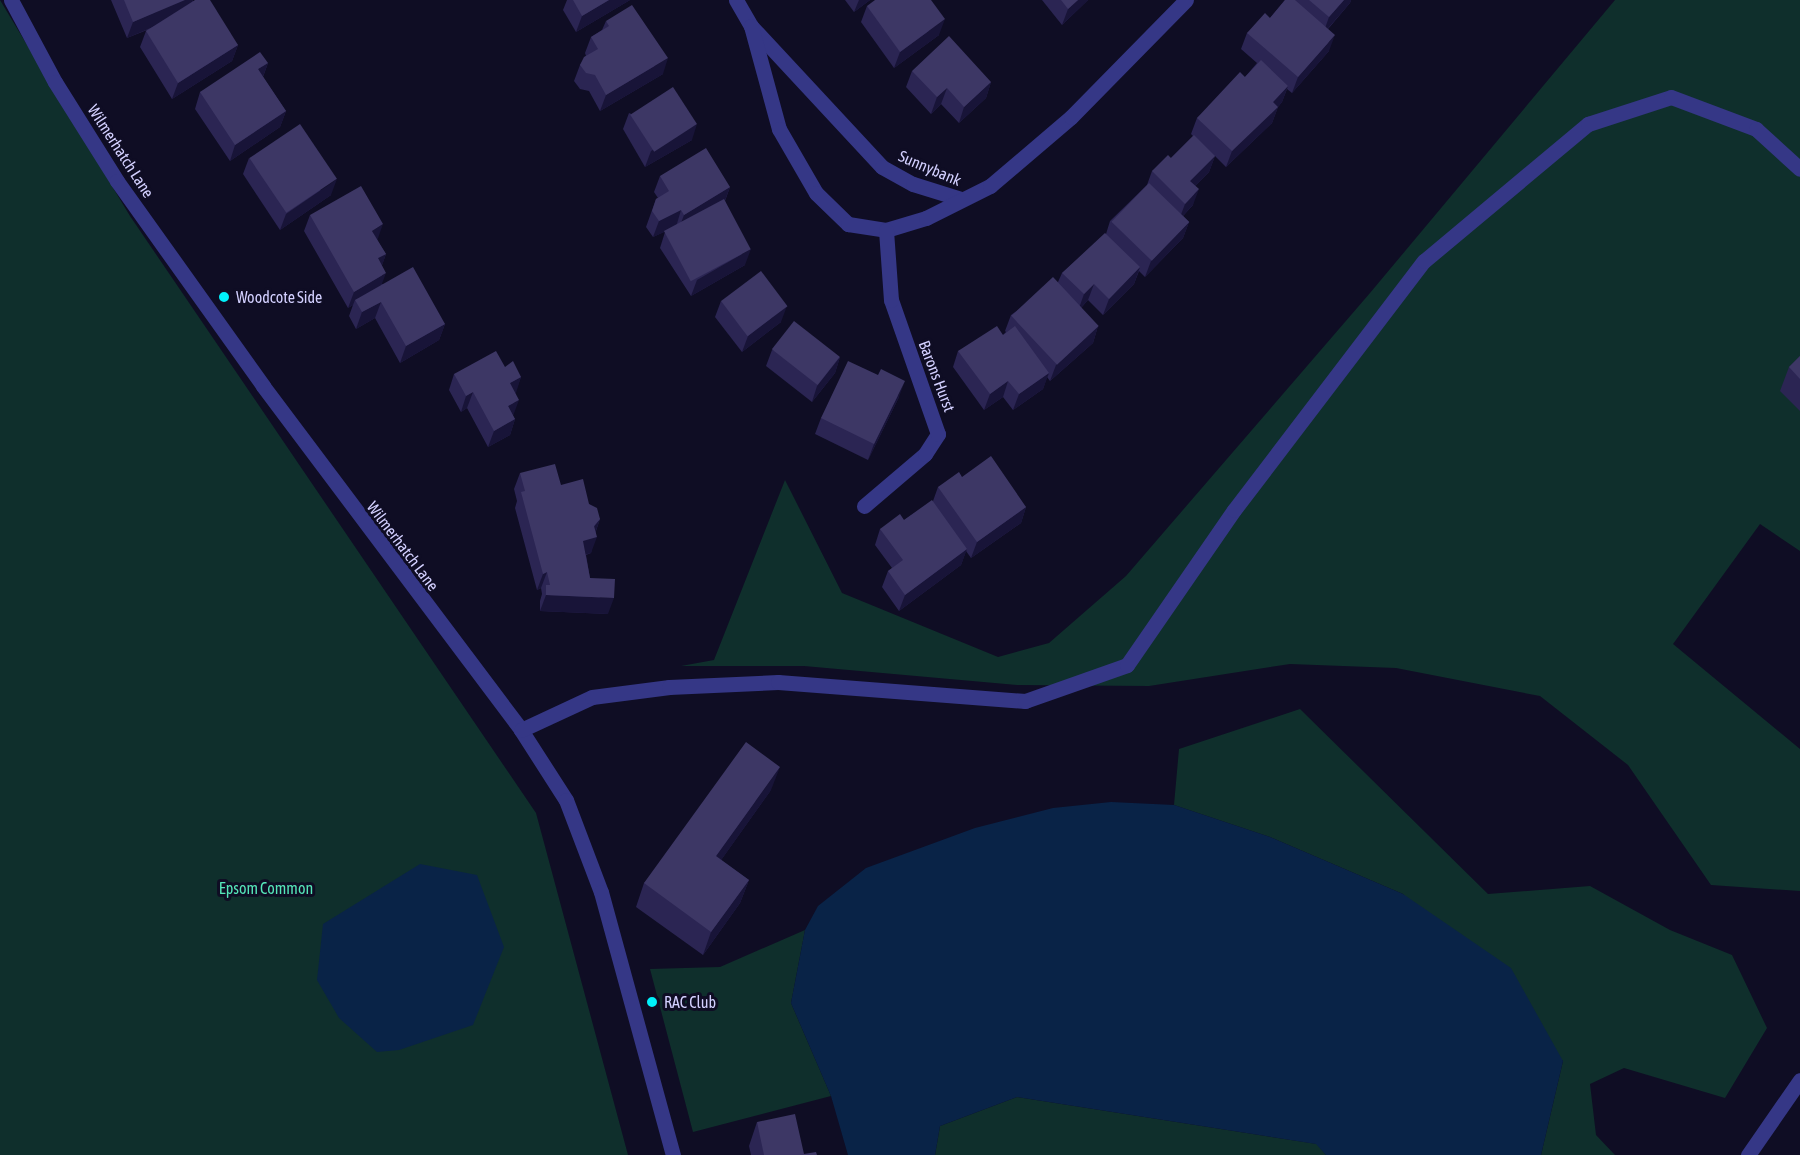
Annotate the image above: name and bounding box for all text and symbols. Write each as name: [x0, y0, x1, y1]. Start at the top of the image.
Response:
street label: Wilmerhatch Lane: [84, 101, 158, 201]
street label: Sunnybank: [896, 146, 964, 190]
place label: Woodcote Side: [236, 287, 322, 307]
marker: Woodcote Side: [217, 290, 231, 304]
street label: Barons Hurst: [915, 338, 959, 414]
street label: Wilmerhatch Lane: [363, 497, 443, 595]
park label: Epsom Common: [219, 878, 313, 898]
place label: RAC Club: [664, 992, 716, 1012]
marker: RAC Club: [645, 995, 659, 1009]

